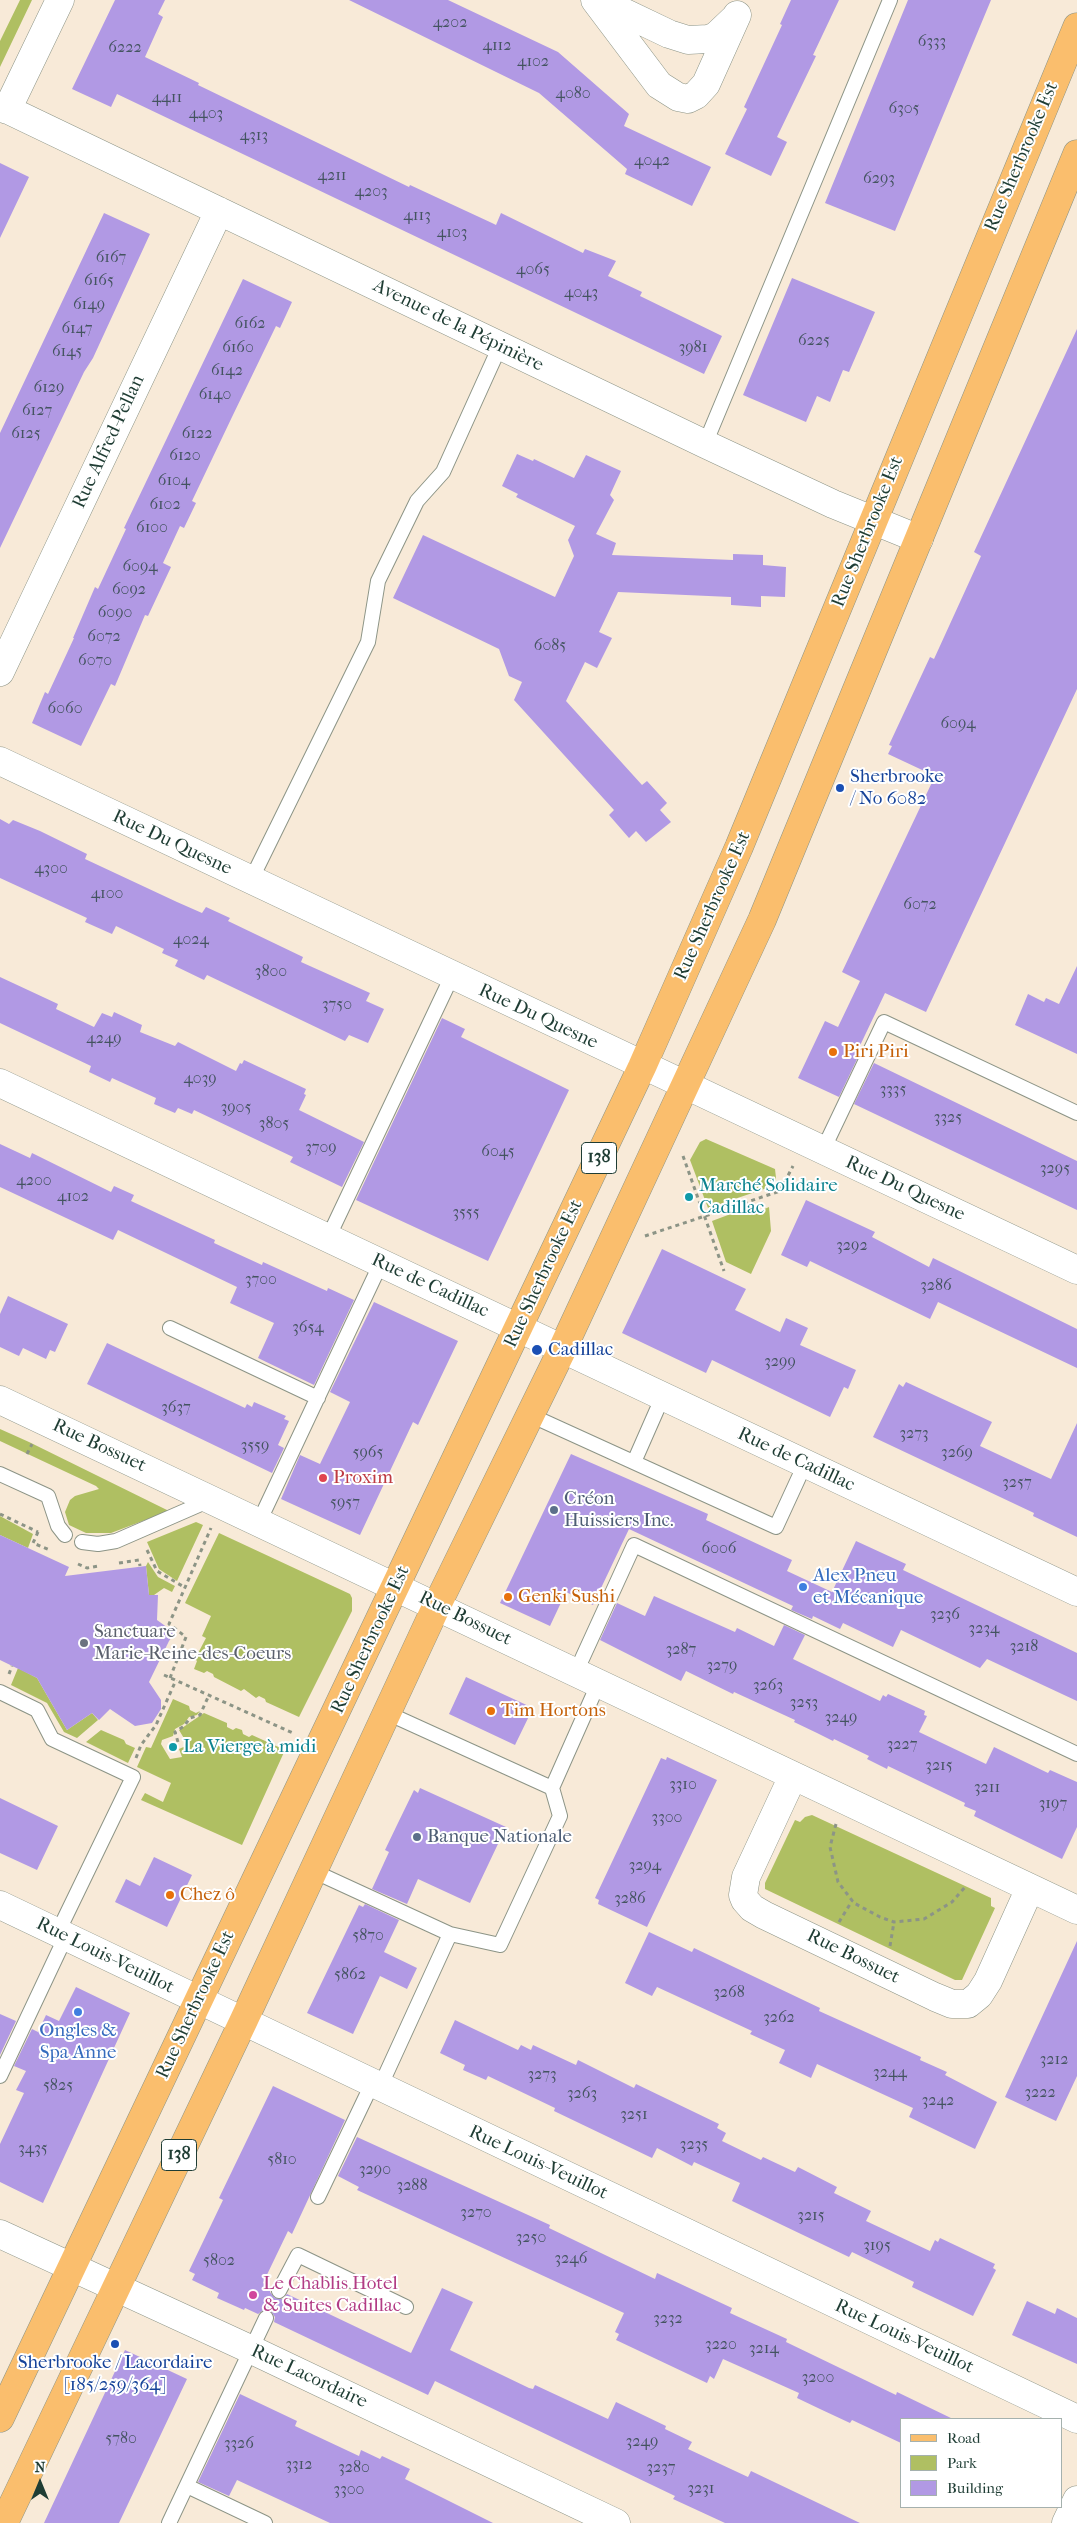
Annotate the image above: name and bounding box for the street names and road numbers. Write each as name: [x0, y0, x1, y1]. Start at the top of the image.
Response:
street label: Rue Sherbrooke Est: [980, 79, 1064, 235]
street label: Avenue de la Pépinière: [369, 275, 547, 377]
street label: Rue Alfred-Pellan: [68, 372, 150, 512]
street label: Rue Sherbrooke Est: [827, 453, 909, 611]
street label: Rue Du Quesne: [109, 805, 235, 881]
street label: Rue Sherbrooke Est: [670, 828, 756, 984]
street label: Rue Du Quesne: [475, 979, 601, 1055]
road number: 138: [582, 1142, 616, 1174]
street label: Rue Du Quesne: [842, 1151, 968, 1227]
street label: Rue Sherbrooke Est: [500, 1196, 588, 1352]
street label: Rue de Cadillac: [368, 1249, 492, 1323]
street label: Rue Bossuet: [49, 1414, 149, 1478]
street label: Rue de Cadillac: [734, 1423, 858, 1497]
street label: Rue Sherbrooke Est: [327, 1562, 415, 1718]
street label: Rue Bossuet: [415, 1587, 515, 1651]
street label: Rue Louis-Veuillot: [32, 1913, 178, 1999]
street label: Rue Bossuet: [803, 1925, 903, 1989]
street label: Rue Sherbrooke Est: [152, 1927, 240, 2083]
street label: Rue Louis-Veuillot: [465, 2121, 611, 2205]
road number: 138: [162, 2140, 196, 2170]
street label: Rue Louis-Veuillot: [831, 2295, 977, 2379]
street label: Rue Lacordaire: [247, 2340, 371, 2414]

